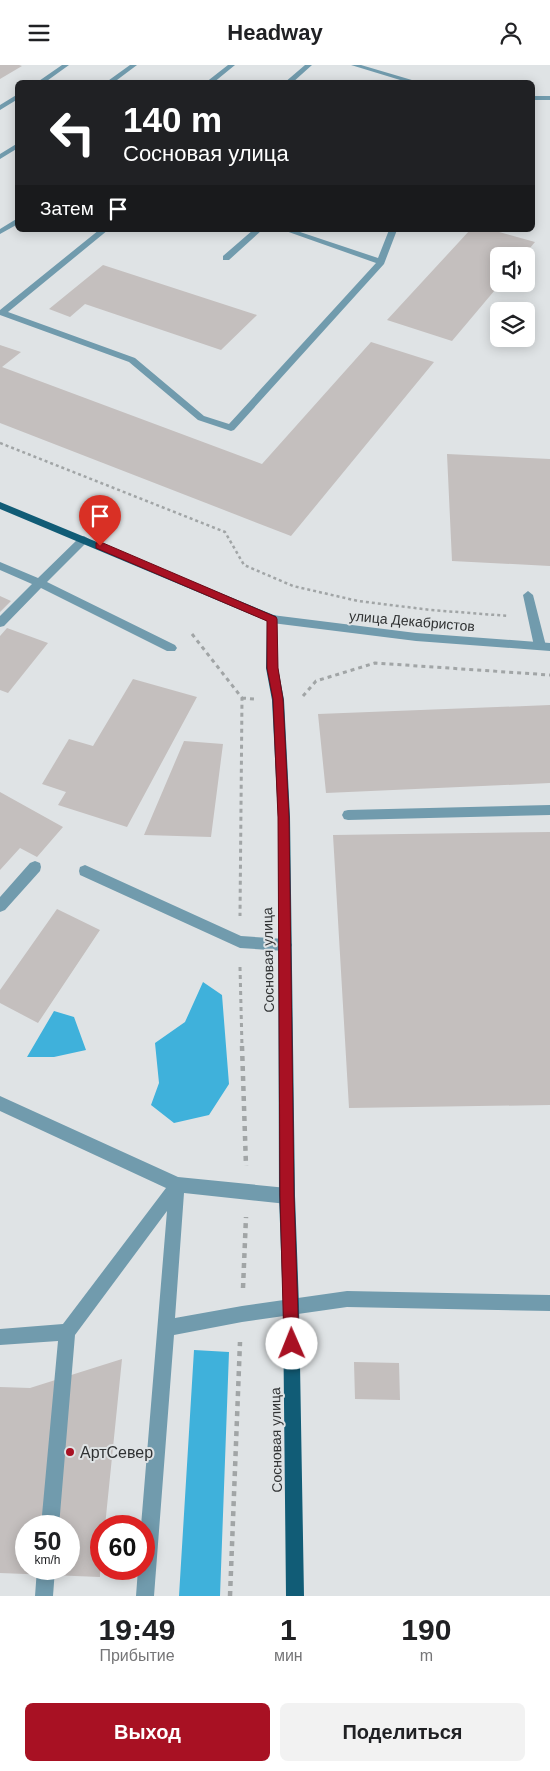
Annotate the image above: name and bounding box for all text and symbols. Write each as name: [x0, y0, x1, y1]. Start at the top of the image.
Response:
icon: menu: [25, 19, 53, 47]
icon: person: [497, 19, 525, 47]
text: Headway: [227, 20, 323, 45]
icon: left: [40, 100, 105, 165]
text: 140 m: [123, 100, 222, 139]
text: Сосновая улица: [123, 141, 289, 166]
icon: arrive: [104, 195, 132, 223]
text: Затем: [40, 198, 94, 219]
map controls: [490, 247, 535, 347]
button: sound: [490, 247, 535, 292]
button: layers: [490, 302, 535, 347]
pin: [79, 495, 121, 546]
icon: arrive: [86, 502, 114, 530]
street label: улица Декабристов: [349, 608, 475, 634]
street label: Сосновая улица: [259, 907, 277, 1013]
position arrow: [265, 1317, 317, 1369]
street label: Сосновая улица: [267, 1387, 285, 1493]
place label: АртСевер: [80, 1444, 153, 1461]
marker: АртСевер: [64, 1446, 76, 1458]
speed limit sign: 60: [90, 1515, 155, 1580]
text: 50: [34, 1527, 61, 1555]
text: km/h: [34, 1553, 61, 1567]
text: 19:49: [99, 1613, 175, 1646]
text: 1: [280, 1613, 297, 1646]
text: 190: [401, 1613, 451, 1646]
text: Прибытие: [99, 1647, 175, 1664]
text: мин: [274, 1647, 303, 1664]
text: m: [420, 1647, 433, 1664]
button: Выход: [25, 1703, 270, 1761]
button: Поделиться: [280, 1703, 525, 1761]

